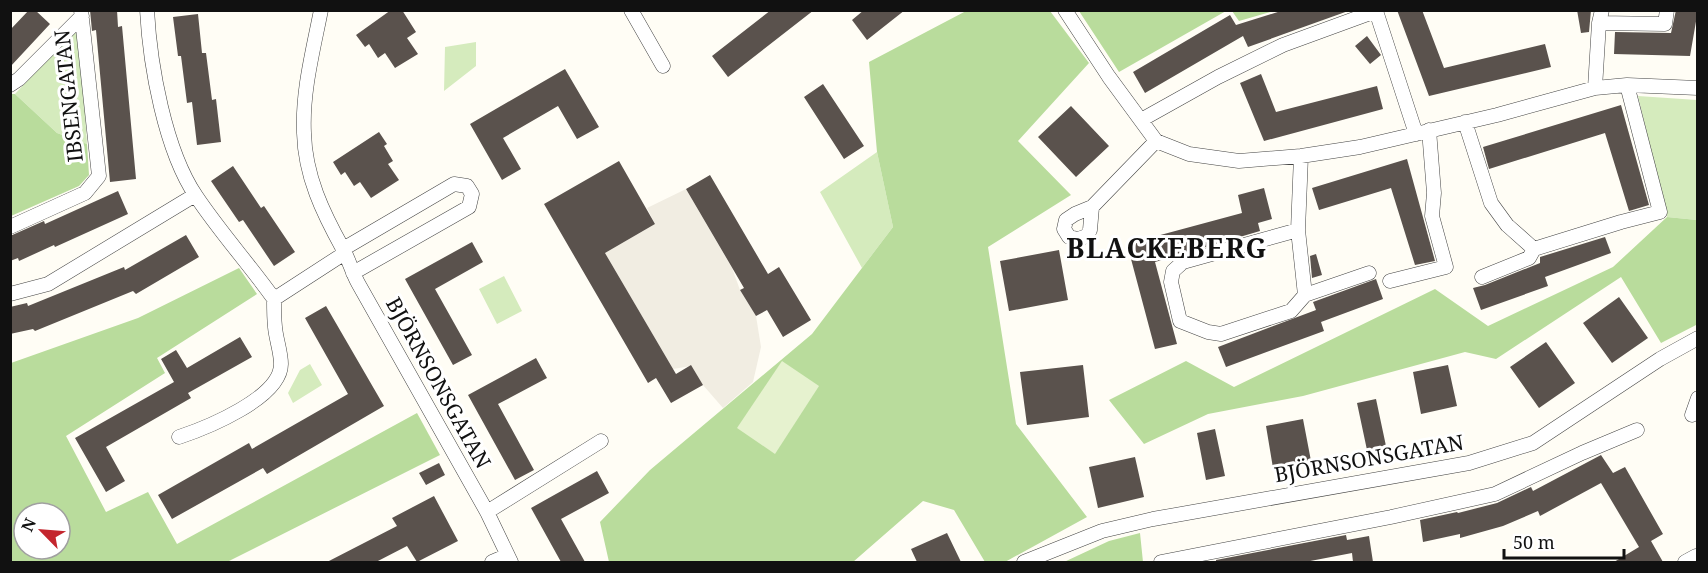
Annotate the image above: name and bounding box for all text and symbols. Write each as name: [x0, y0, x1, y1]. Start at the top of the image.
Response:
street label: IBSENGATAN: [47, 29, 89, 164]
district label: BLACKEBERG: [1066, 229, 1268, 266]
street label: BJÖRNSONSGATAN: [380, 292, 498, 473]
street label: BJÖRNSONSGATAN: [1272, 428, 1466, 488]
north arrow: [12, 501, 72, 561]
text: N: [16, 514, 41, 535]
scale bar: [1504, 522, 1624, 560]
text: 50 m: [1513, 530, 1555, 554]

